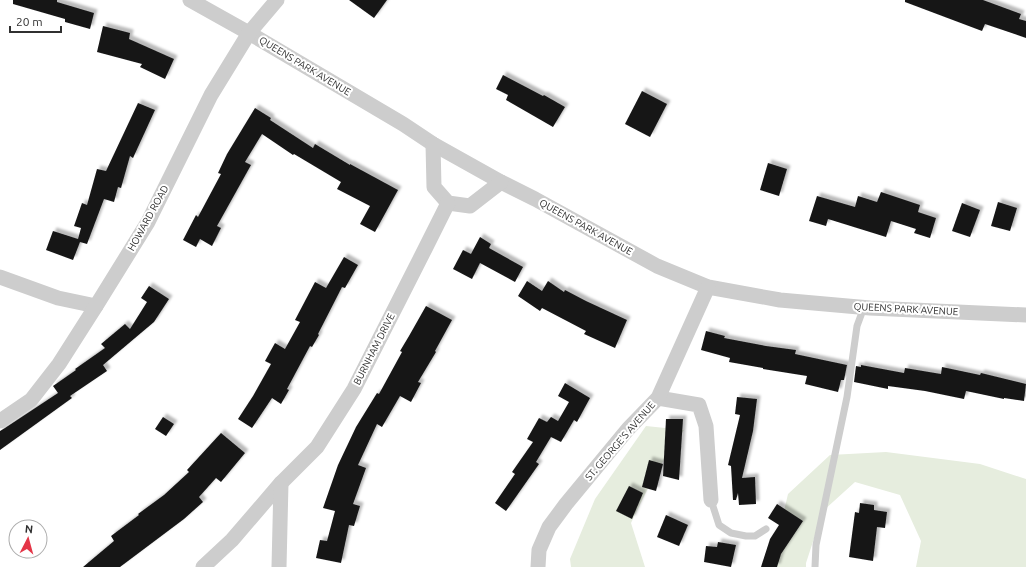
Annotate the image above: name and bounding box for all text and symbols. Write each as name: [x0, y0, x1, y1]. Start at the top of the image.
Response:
scale bar: [10, 8, 61, 34]
text: 20 m: [16, 15, 43, 28]
street label: QUEENS PARK AVENUE: [257, 34, 353, 98]
street label: HOWARD ROAD: [125, 183, 171, 253]
street label: QUEENS PARK AVENUE: [538, 197, 635, 257]
street label: QUEENS PARK AVENUE: [853, 301, 959, 317]
street label: BURNHAM DRIVE: [351, 311, 397, 387]
street label: ST. GEORGE'S AVENUE: [583, 399, 657, 483]
north arrow: [8, 519, 48, 559]
text: N: [24, 523, 34, 535]

